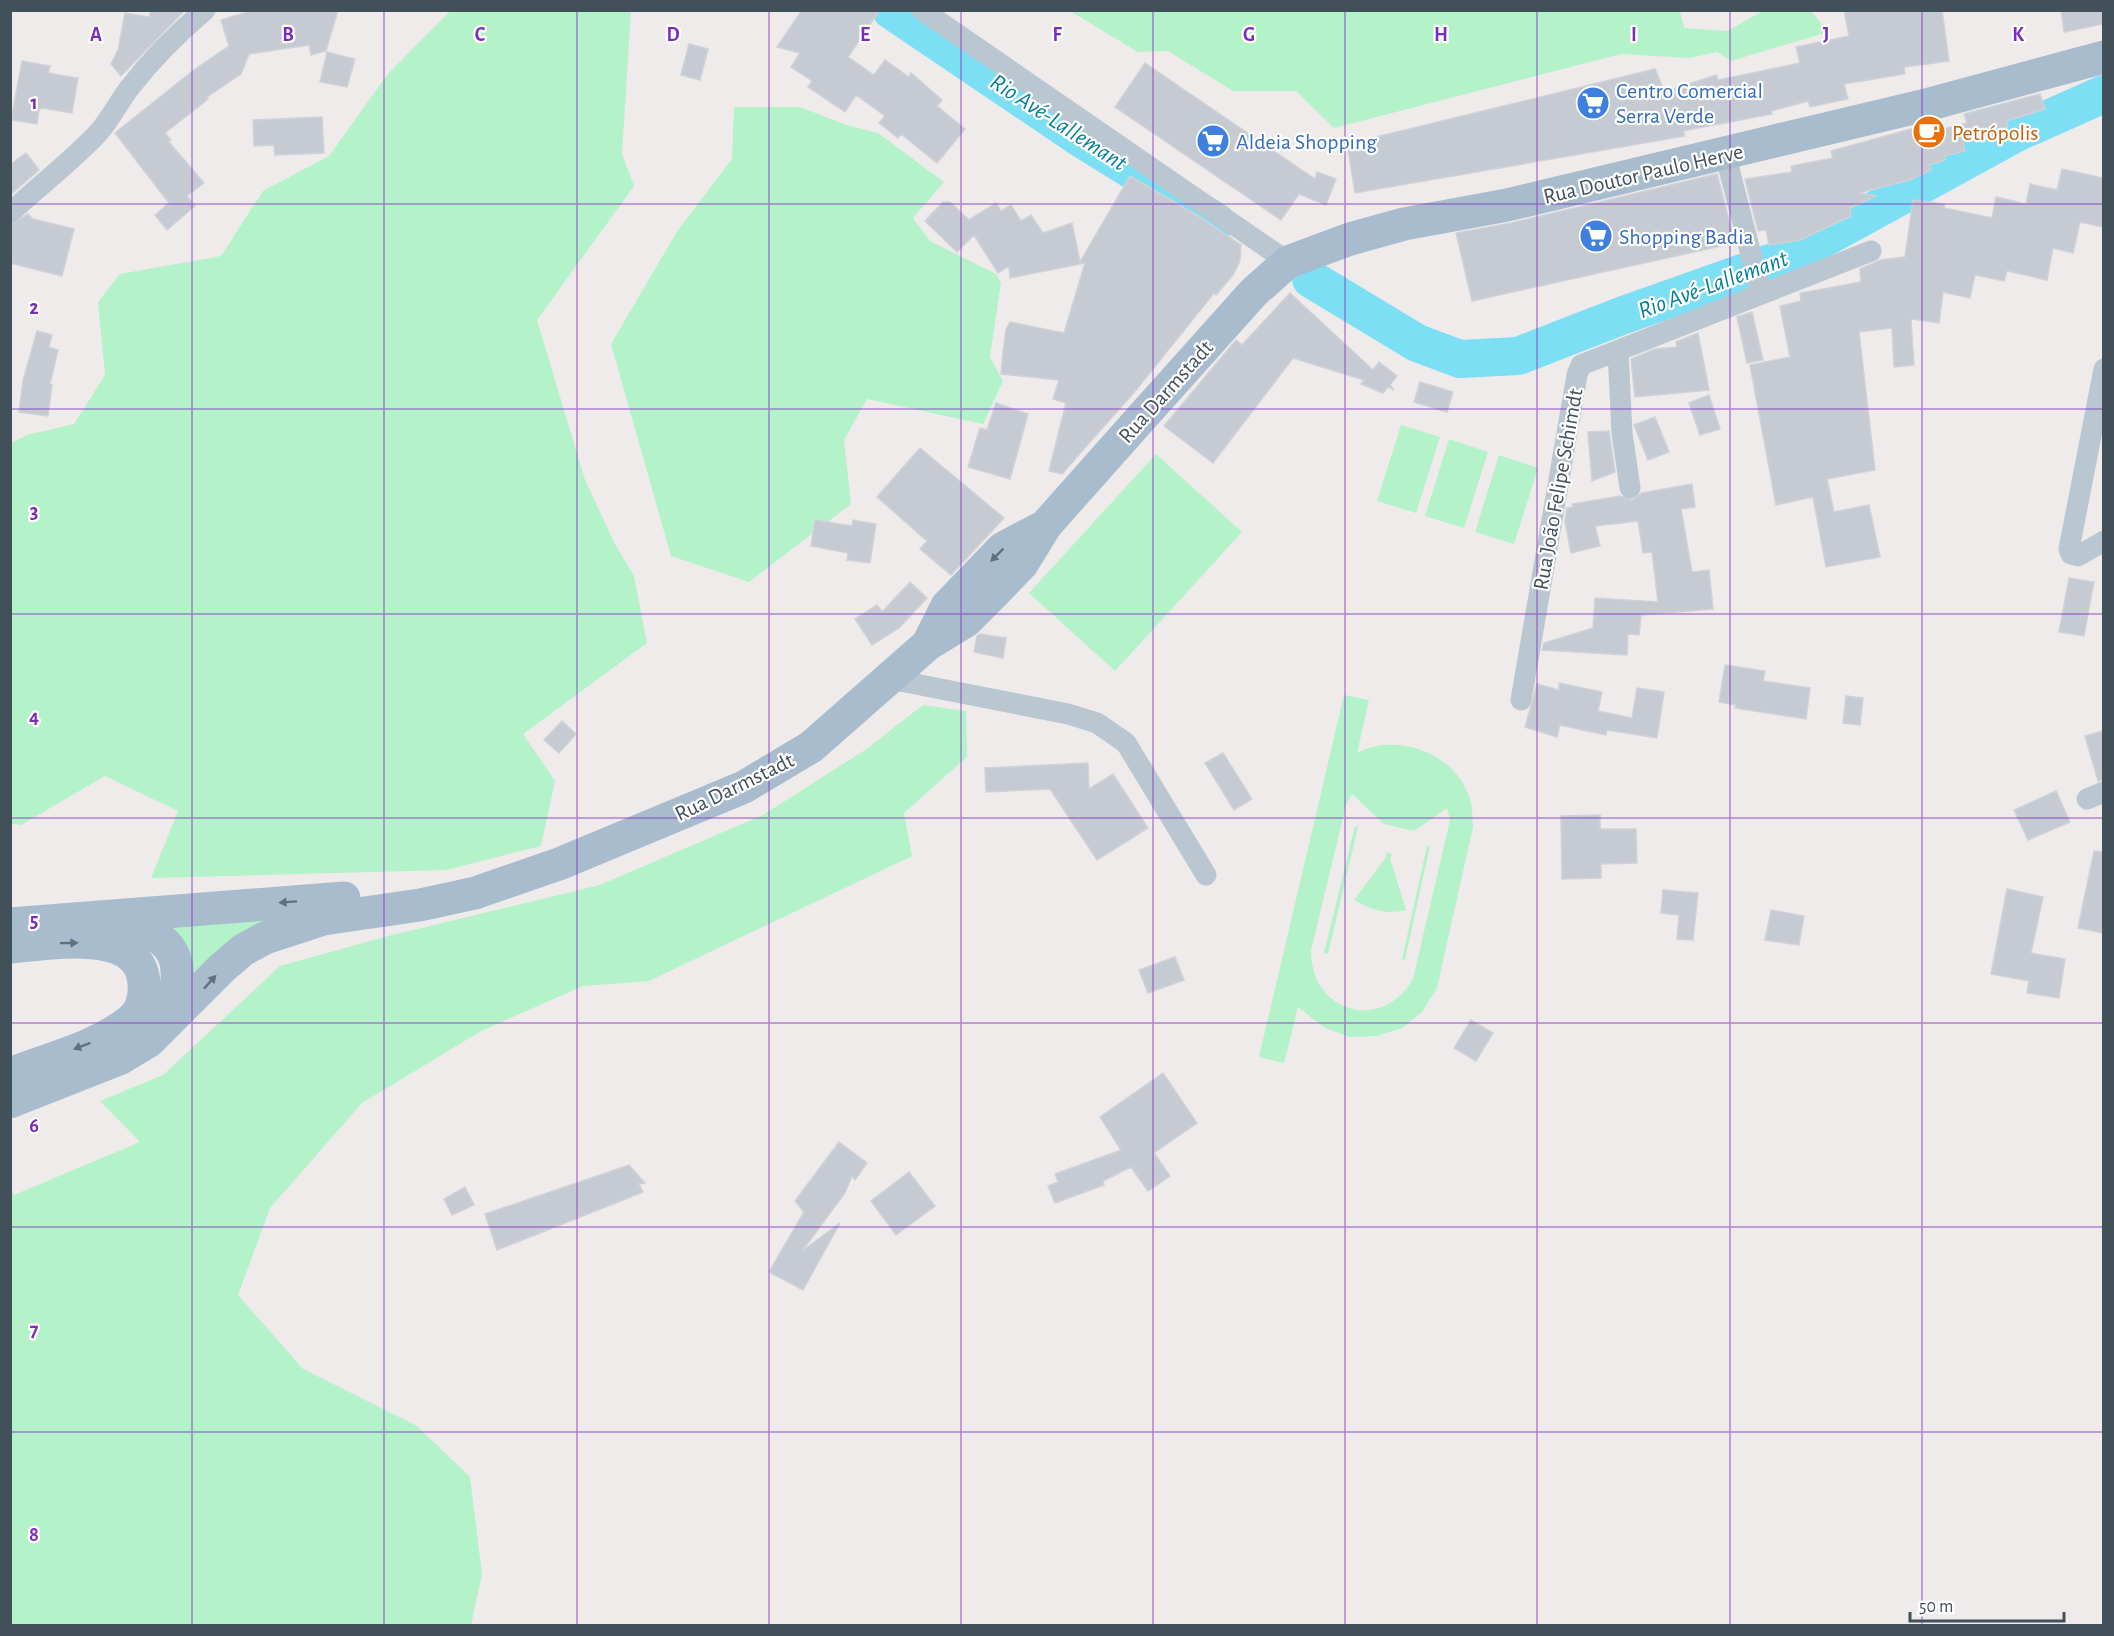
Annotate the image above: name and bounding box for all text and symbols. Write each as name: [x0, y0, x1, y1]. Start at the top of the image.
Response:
text: A: [90, 25, 102, 45]
text: B: [282, 25, 294, 45]
text: C: [475, 25, 486, 45]
text: D: [666, 25, 680, 45]
text: E: [860, 25, 870, 45]
text: F: [1052, 25, 1062, 45]
text: G: [1243, 25, 1255, 45]
text: H: [1434, 25, 1448, 45]
text: I: [1631, 25, 1637, 45]
text: J: [1823, 25, 1829, 45]
text: K: [2012, 25, 2024, 45]
water label: Rio Avé‐Lallemant: [986, 70, 1131, 176]
place label: Centro Comercial Serra Verde: [1616, 80, 1763, 127]
supermarket icon: Centro Comercial Serra Verde: [1575, 85, 1611, 121]
text: 1: [30, 93, 38, 113]
cafe icon: Petrópolis: [1911, 114, 1947, 150]
place label: Petrópolis: [1952, 122, 2038, 144]
supermarket icon: Aldeia Shopping: [1195, 123, 1231, 159]
place label: Aldeia Shopping: [1236, 131, 1377, 153]
street label: Rua Doutor Paulo Herve: [1541, 140, 1745, 208]
supermarket icon: Shopping Badia: [1578, 218, 1614, 254]
place label: Shopping Badia: [1619, 226, 1754, 248]
water label: Rio Avé‐Lallemant: [1635, 247, 1792, 323]
text: 2: [29, 298, 39, 318]
street label: Rua Darmstadt: [1114, 336, 1217, 447]
street label: Rua João Felipe Schimdt: [1529, 387, 1587, 592]
text: 3: [30, 502, 38, 522]
one-way arrow: [990, 547, 1004, 561]
text: 4: [29, 707, 39, 727]
street label: Rua Darmstadt: [671, 749, 797, 825]
one-way arrow: [278, 897, 297, 907]
text: 5: [30, 911, 38, 931]
one-way arrow: [59, 938, 78, 948]
one-way arrow: [203, 974, 217, 989]
one-way arrow: [72, 1041, 90, 1051]
text: 6: [29, 1116, 39, 1136]
text: 7: [30, 1320, 39, 1340]
text: 8: [29, 1525, 39, 1545]
scale bar: [1910, 1585, 2064, 1623]
text: 50 m: [1919, 1598, 1953, 1616]

